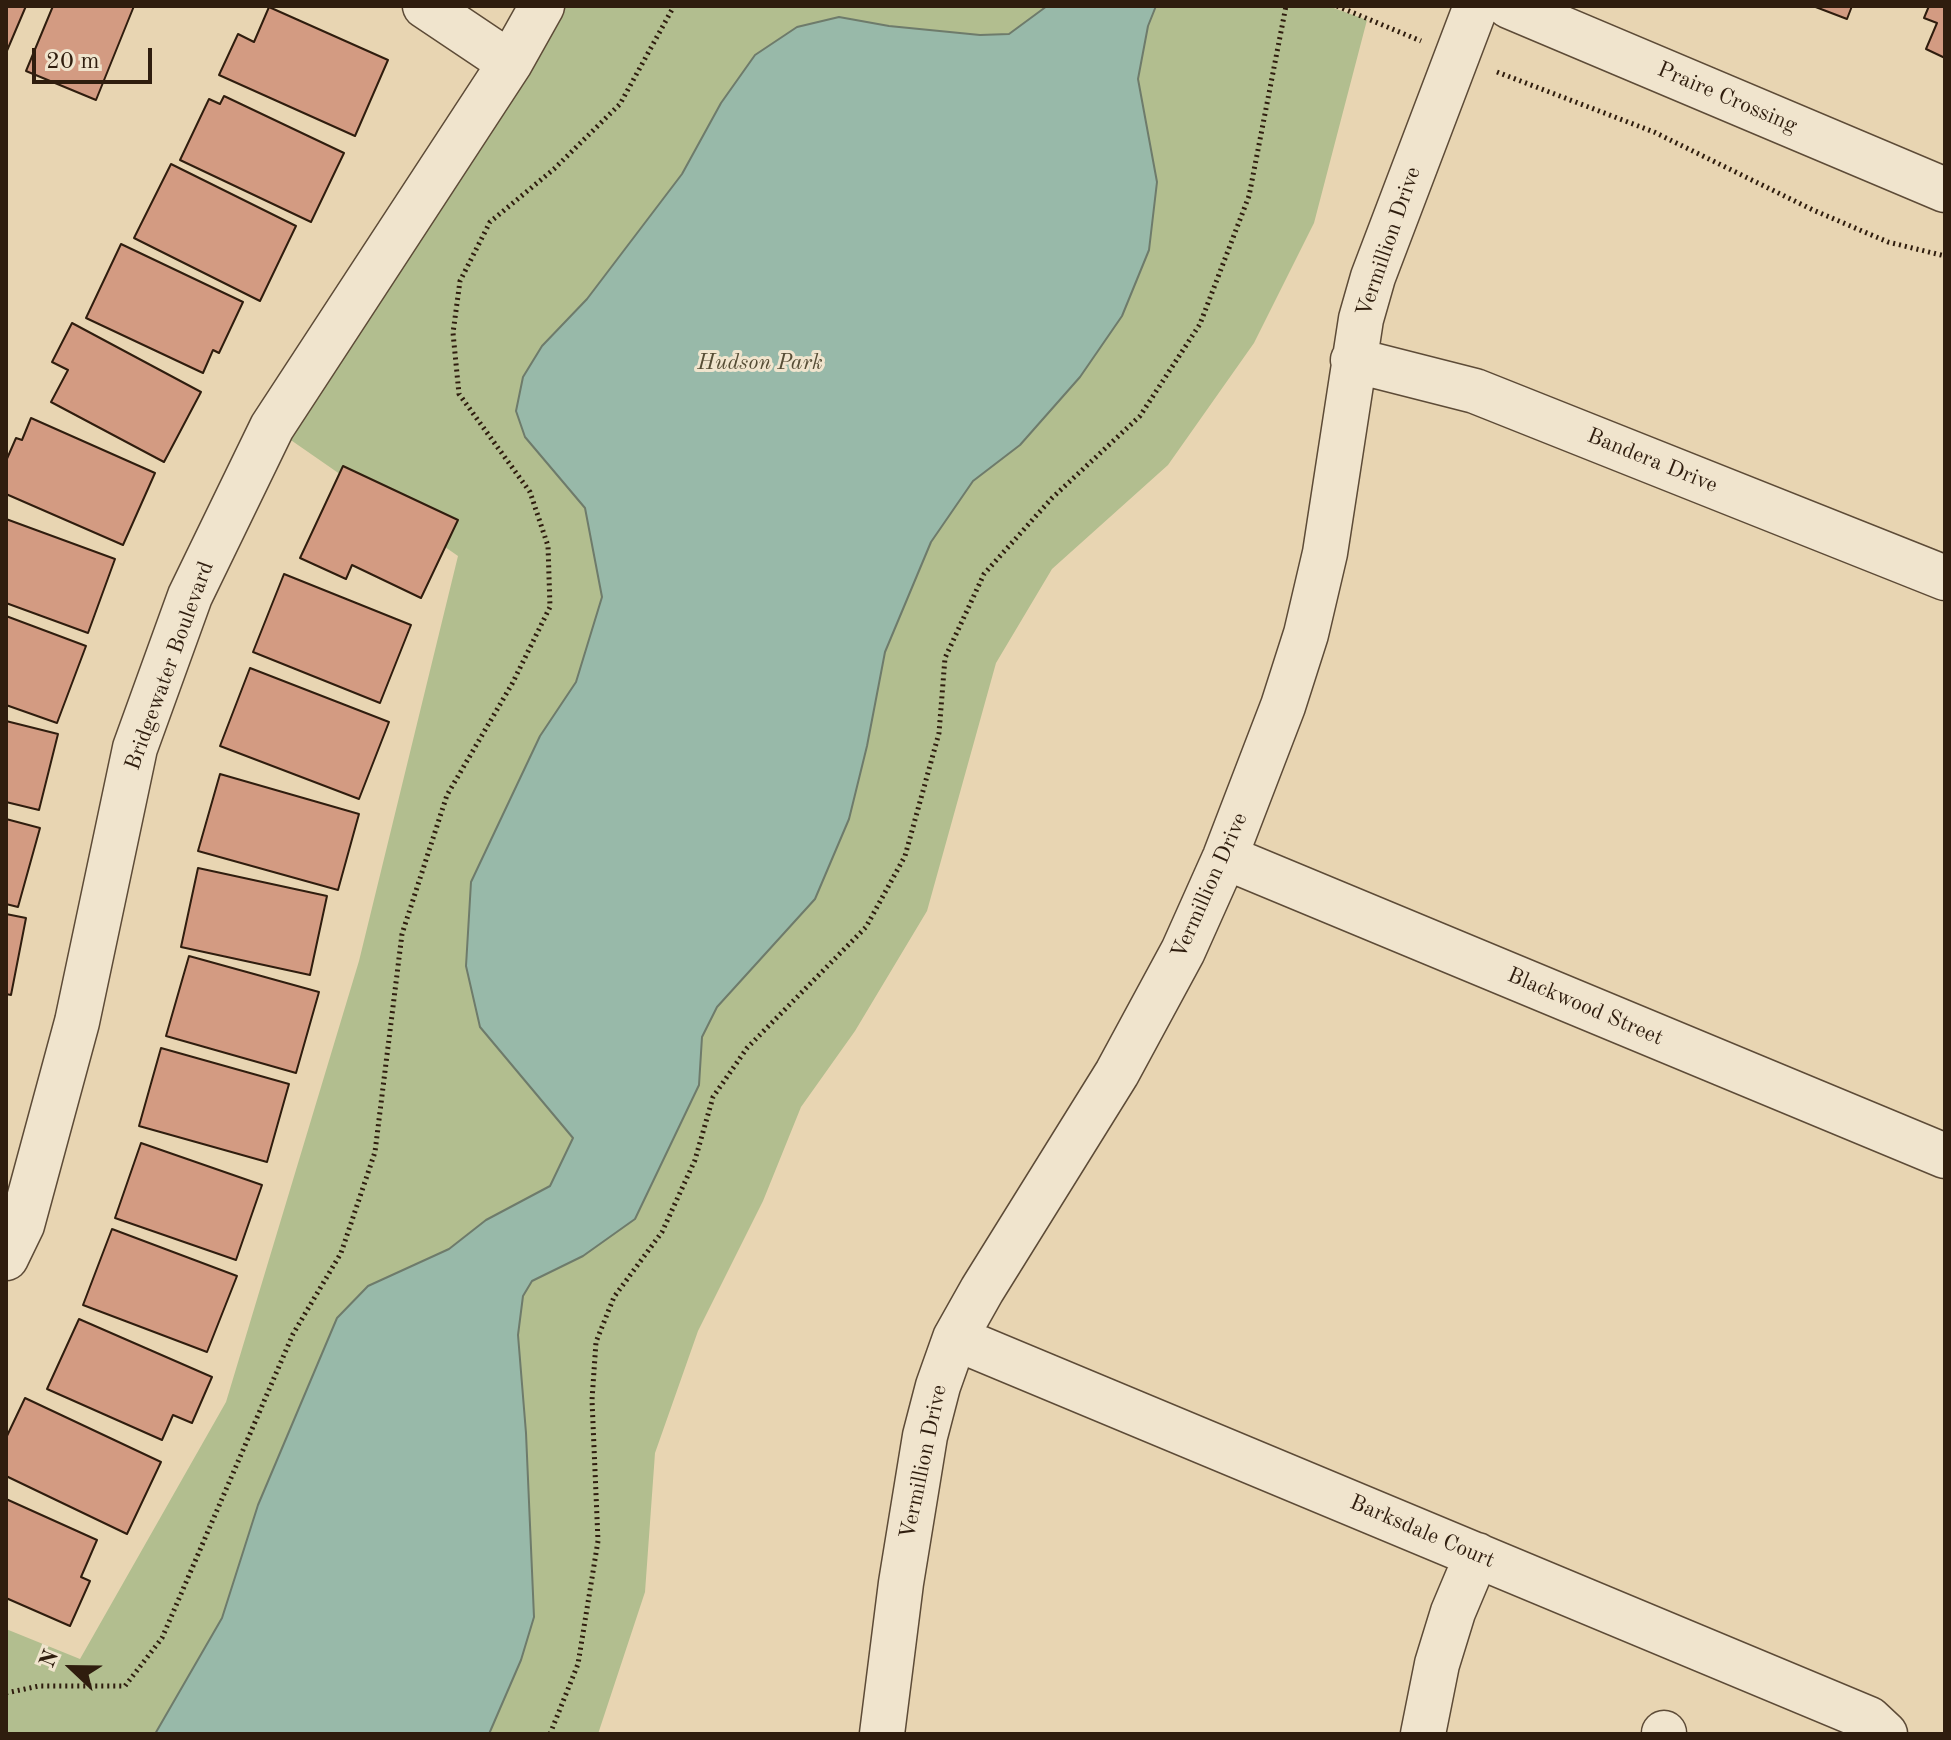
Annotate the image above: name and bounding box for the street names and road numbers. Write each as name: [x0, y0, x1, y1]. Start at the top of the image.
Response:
street label: Praire Crossing: [1653, 57, 1801, 139]
street label: Vermillion Drive: [1351, 163, 1427, 321]
street label: Bandera Drive: [1583, 423, 1721, 499]
street label: Bridgewater Boulevard: [120, 558, 220, 774]
street label: Vermillion Drive: [1166, 809, 1254, 963]
street label: Blackwood Street: [1503, 962, 1667, 1052]
street label: Vermillion Drive: [895, 1382, 953, 1542]
street label: Barksdale Court: [1346, 1490, 1498, 1574]

